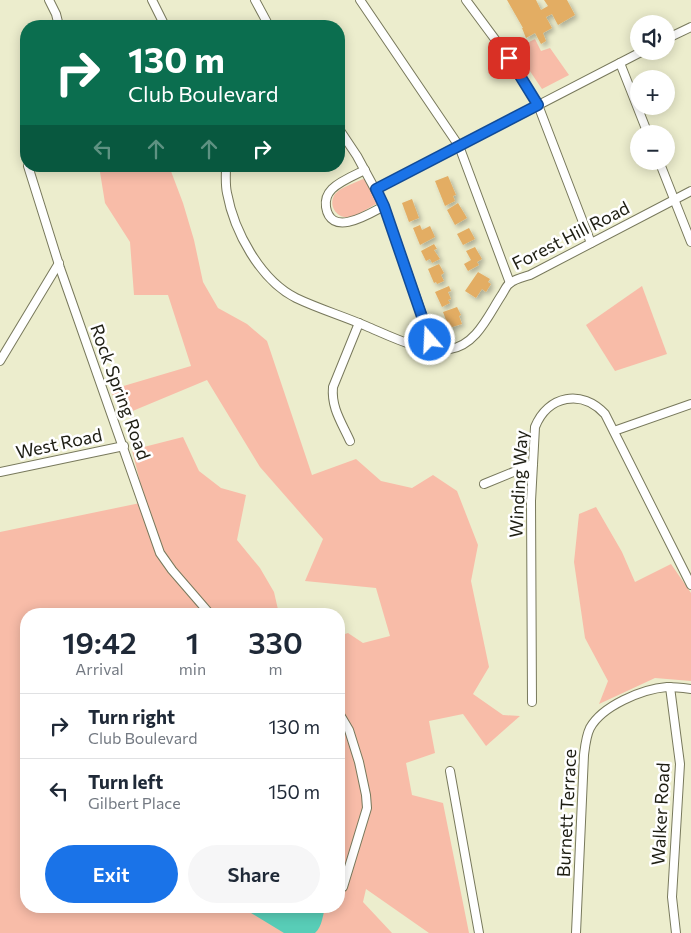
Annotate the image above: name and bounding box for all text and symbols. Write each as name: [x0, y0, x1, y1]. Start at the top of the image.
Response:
map controls: [630, 15, 675, 170]
button: sound: [630, 15, 675, 60]
text: 130 m: [128, 37, 225, 80]
pin: [488, 37, 530, 79]
icon: right: [45, 40, 110, 105]
icon: arrive: [495, 44, 523, 72]
button: +: [630, 70, 675, 115]
text: Club Boulevard: [128, 80, 278, 107]
button: −: [630, 125, 675, 170]
icon: left: [89, 135, 117, 163]
icon: ahead: [142, 135, 170, 163]
icon: ahead: [195, 135, 223, 163]
icon: right: [248, 135, 276, 163]
street label: Forest Hill Road: [508, 196, 633, 274]
position arrow: [403, 313, 455, 365]
street label: Rock Spring Road: [86, 321, 156, 463]
street label: West Road: [14, 423, 104, 463]
street label: Winding Way: [504, 430, 532, 538]
text: 19:42: [62, 623, 137, 660]
text: 1: [186, 623, 199, 660]
text: 330: [248, 623, 303, 660]
text: Arrival: [75, 659, 124, 678]
text: min: [179, 659, 206, 678]
text: m: [269, 659, 283, 678]
text: Turn right: [88, 705, 175, 728]
icon: right: [45, 712, 73, 740]
text: 130 m: [268, 715, 320, 738]
text: Club Boulevard: [88, 728, 197, 747]
street label: Burnett Terrace: [552, 748, 580, 878]
street label: Walker Road: [646, 762, 674, 866]
text: Turn left: [88, 770, 163, 793]
icon: left: [45, 777, 73, 805]
text: 150 m: [268, 780, 320, 803]
text: Gilbert Place: [88, 793, 181, 812]
button: Exit: [45, 845, 178, 903]
button: Share: [188, 845, 320, 903]

